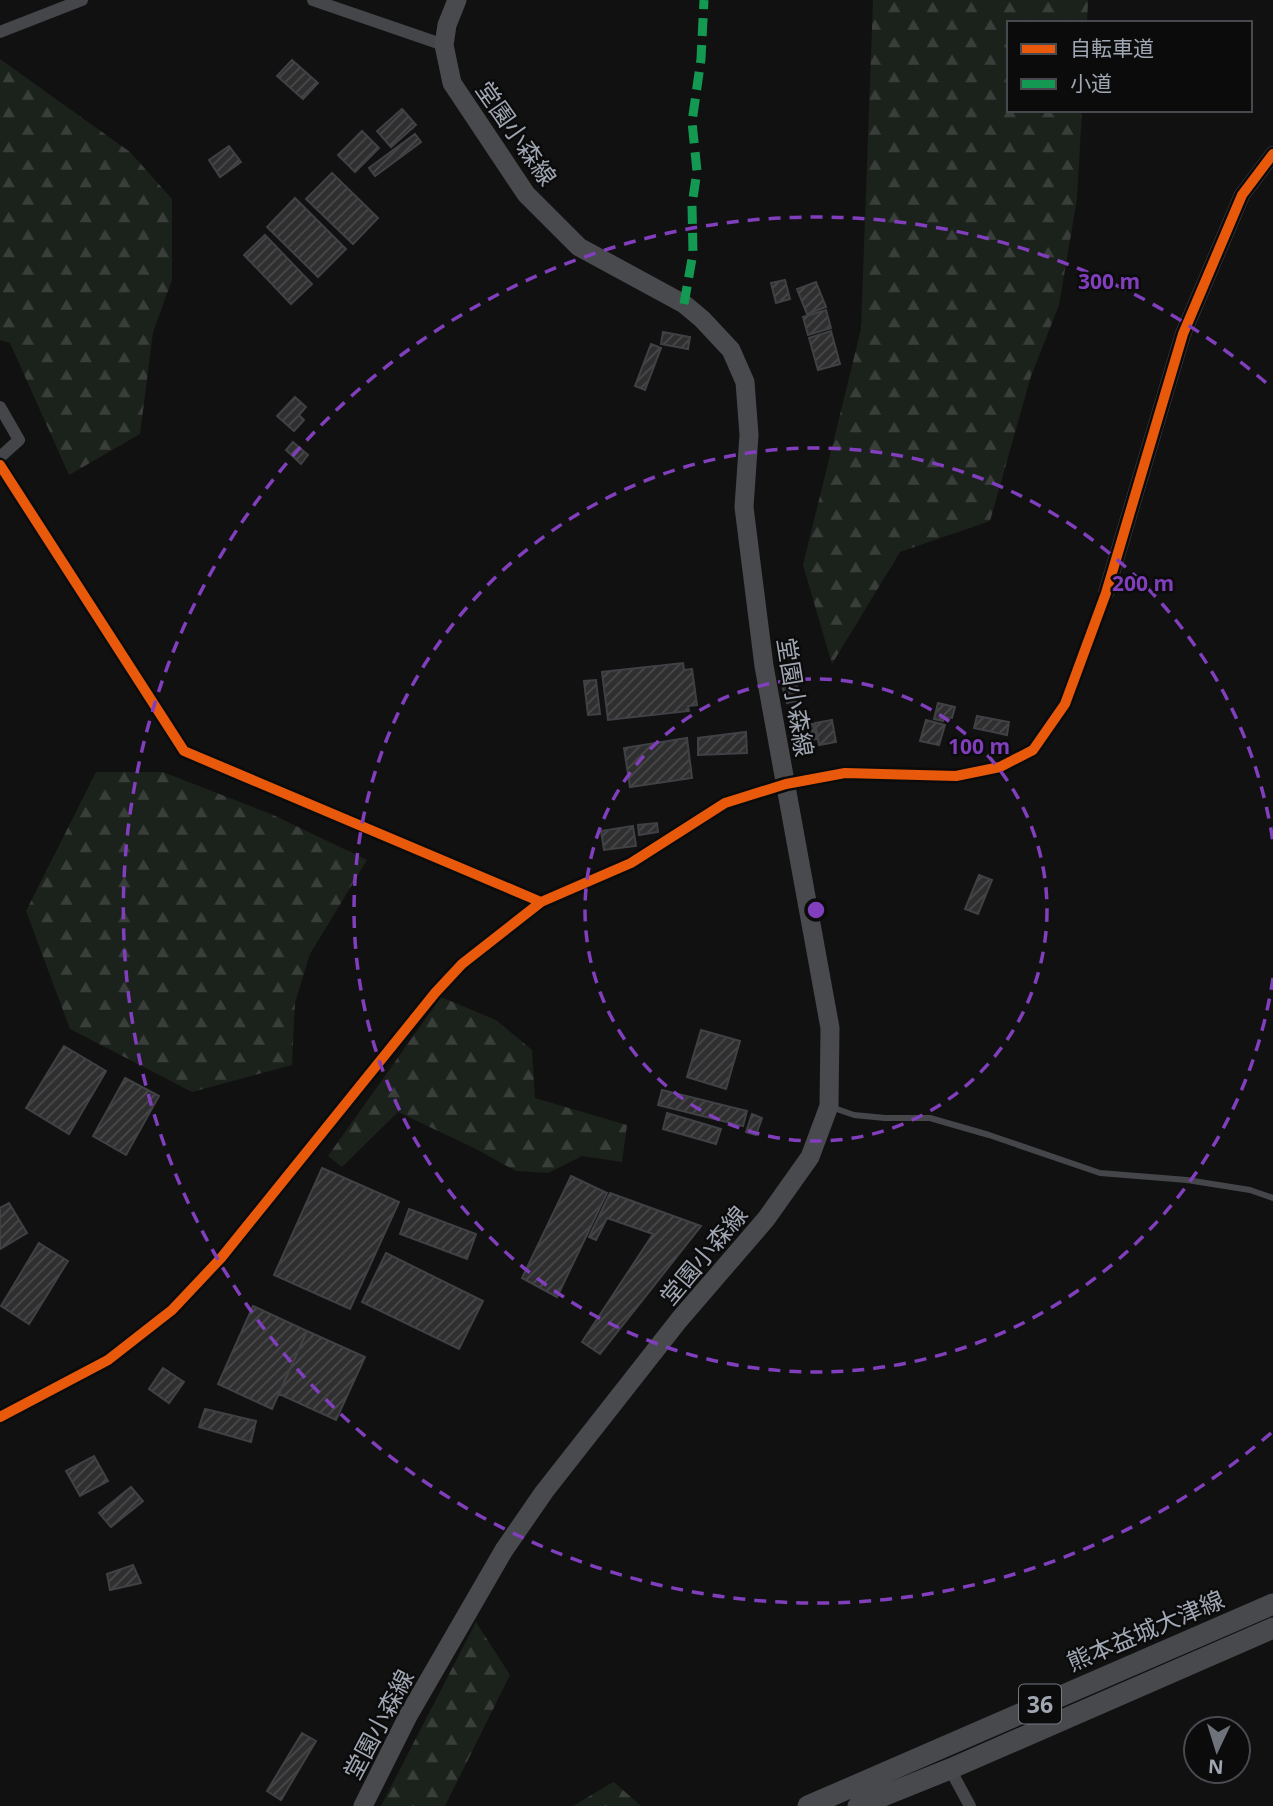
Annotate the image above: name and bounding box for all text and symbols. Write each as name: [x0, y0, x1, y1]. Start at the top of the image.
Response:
legend: [1007, 21, 1252, 112]
text: 自転車道: [1070, 34, 1154, 62]
text: 小道: [1070, 69, 1112, 97]
street label: 堂園小森線: [469, 74, 565, 192]
text: 300 m: [1078, 267, 1140, 295]
text: 200 m: [1112, 569, 1174, 597]
street label: 堂園小森線: [770, 635, 822, 759]
text: 100 m: [948, 732, 1010, 760]
centre of rings: [804, 898, 828, 922]
street label: 堂園小森線: [652, 1198, 754, 1312]
street label: 熊本益城大津線: [1061, 1582, 1229, 1678]
street label: 堂園小森線: [335, 1663, 421, 1785]
road number: 36: [1019, 1684, 1061, 1723]
north arrow: [1182, 1715, 1252, 1785]
text: N: [1207, 1753, 1224, 1780]

